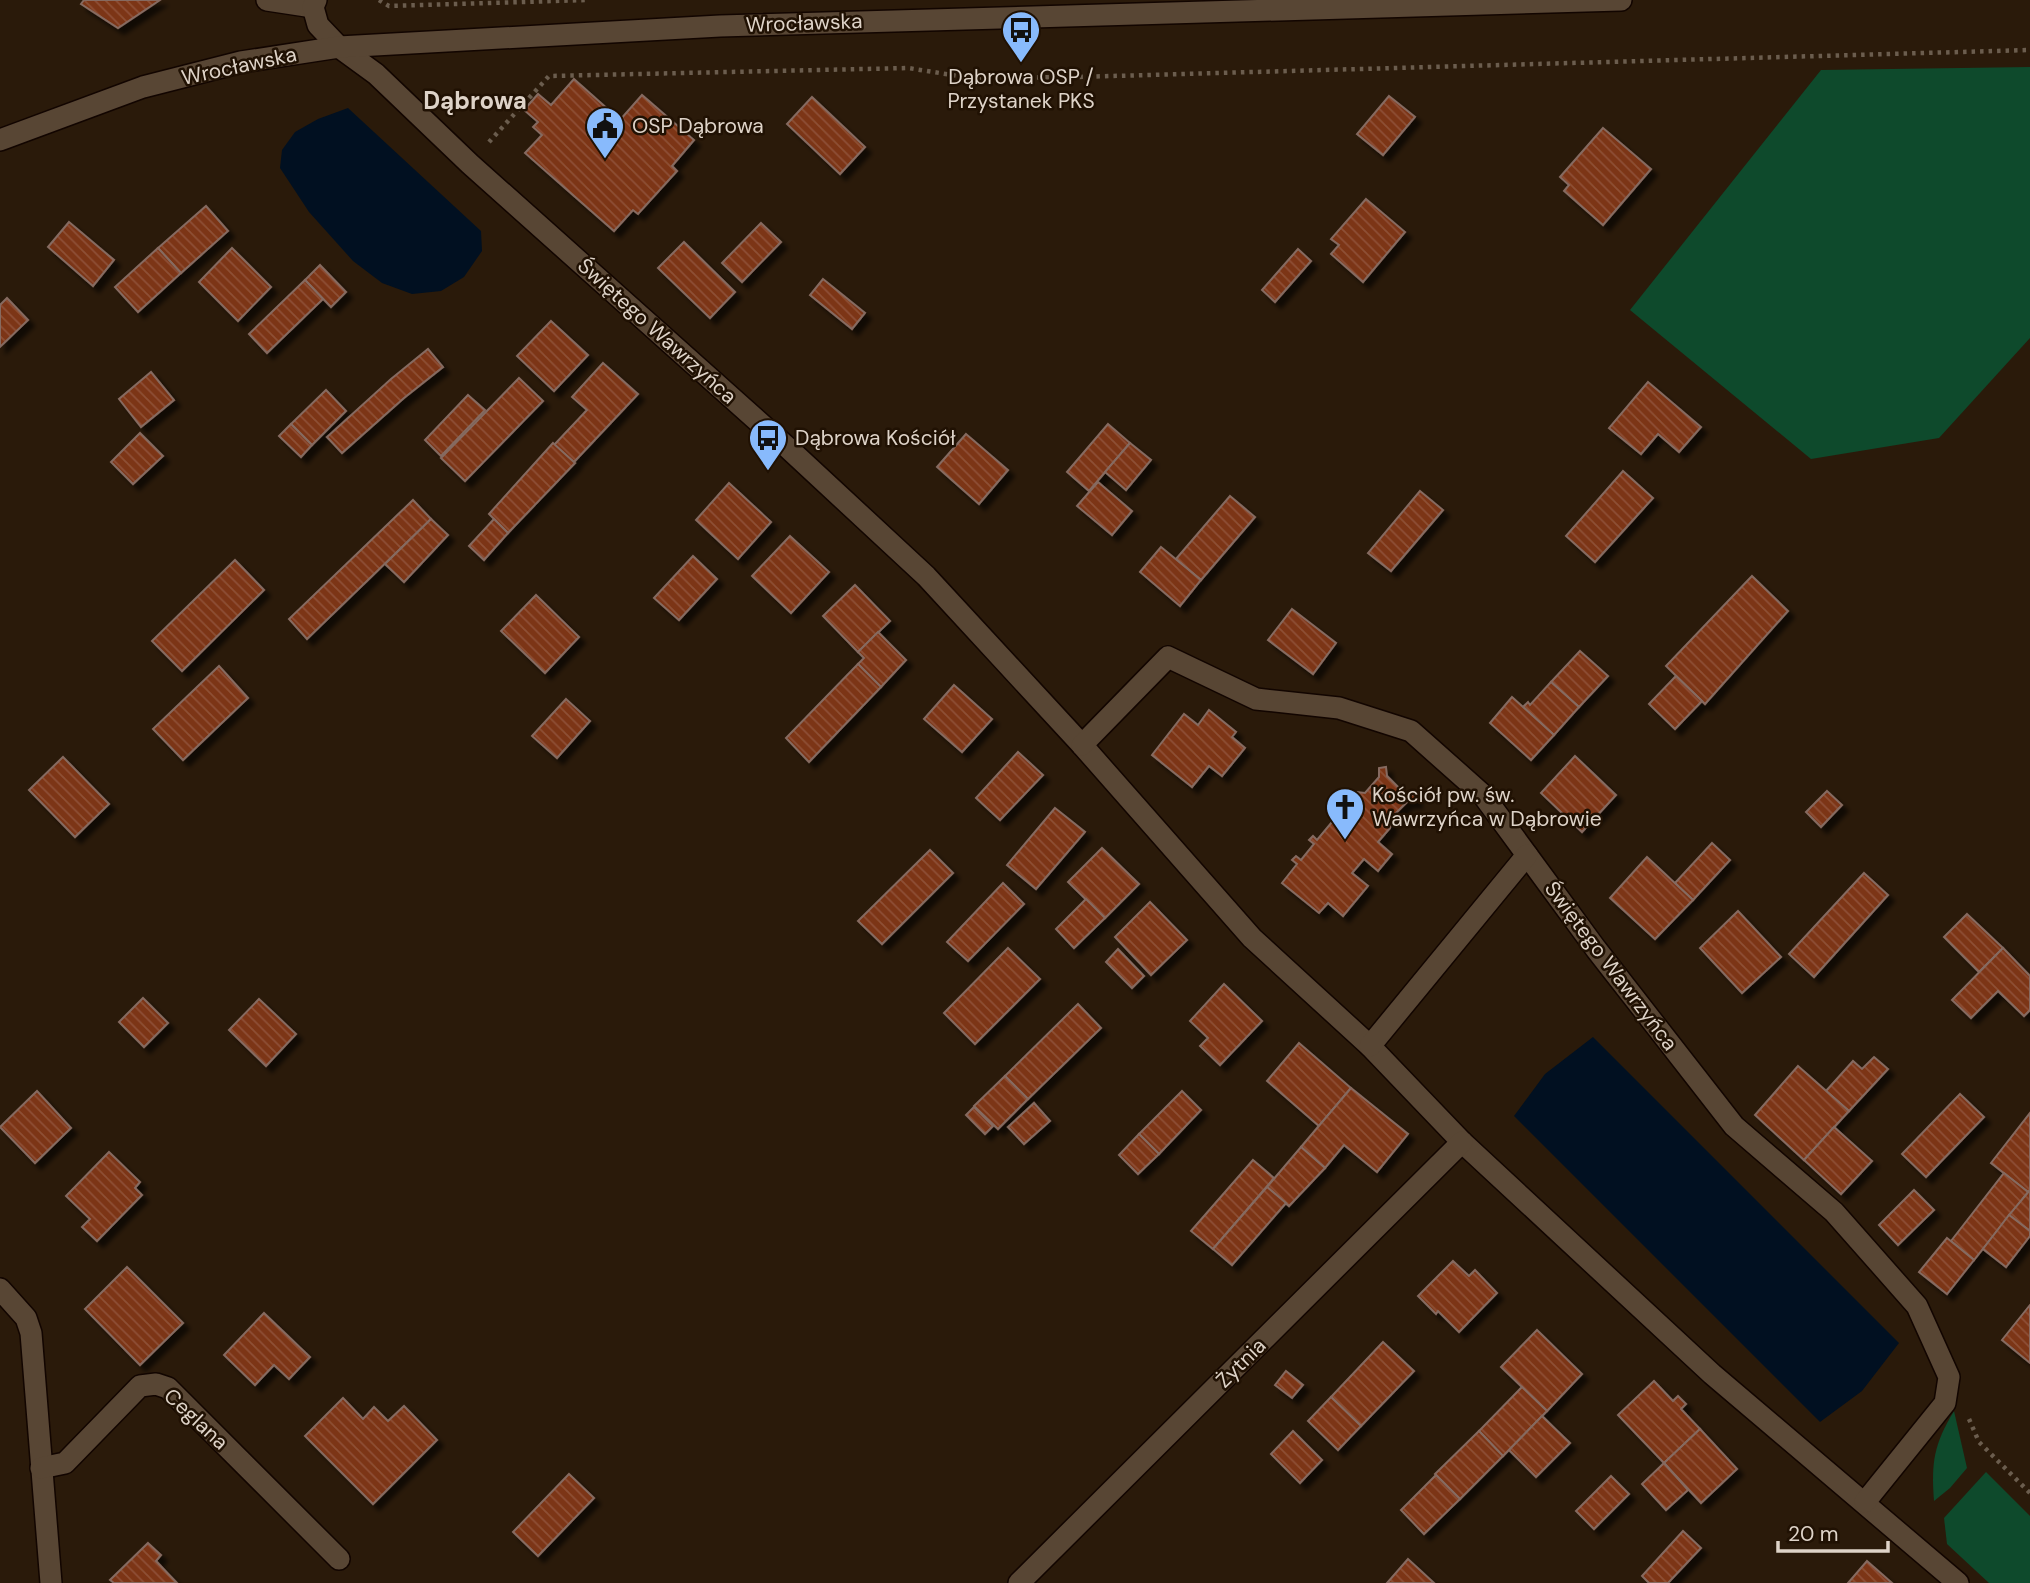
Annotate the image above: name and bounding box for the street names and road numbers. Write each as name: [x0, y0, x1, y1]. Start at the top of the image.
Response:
street label: Wrocławska: [745, 7, 863, 39]
street label: Wrocławska: [179, 40, 299, 92]
street label: Świętego Wawrzyńca: [571, 252, 743, 410]
street label: Świętego Wawrzyńca: [1538, 876, 1684, 1056]
street label: Żytnia: [1210, 1332, 1272, 1394]
street label: Ceglana: [158, 1382, 234, 1456]

